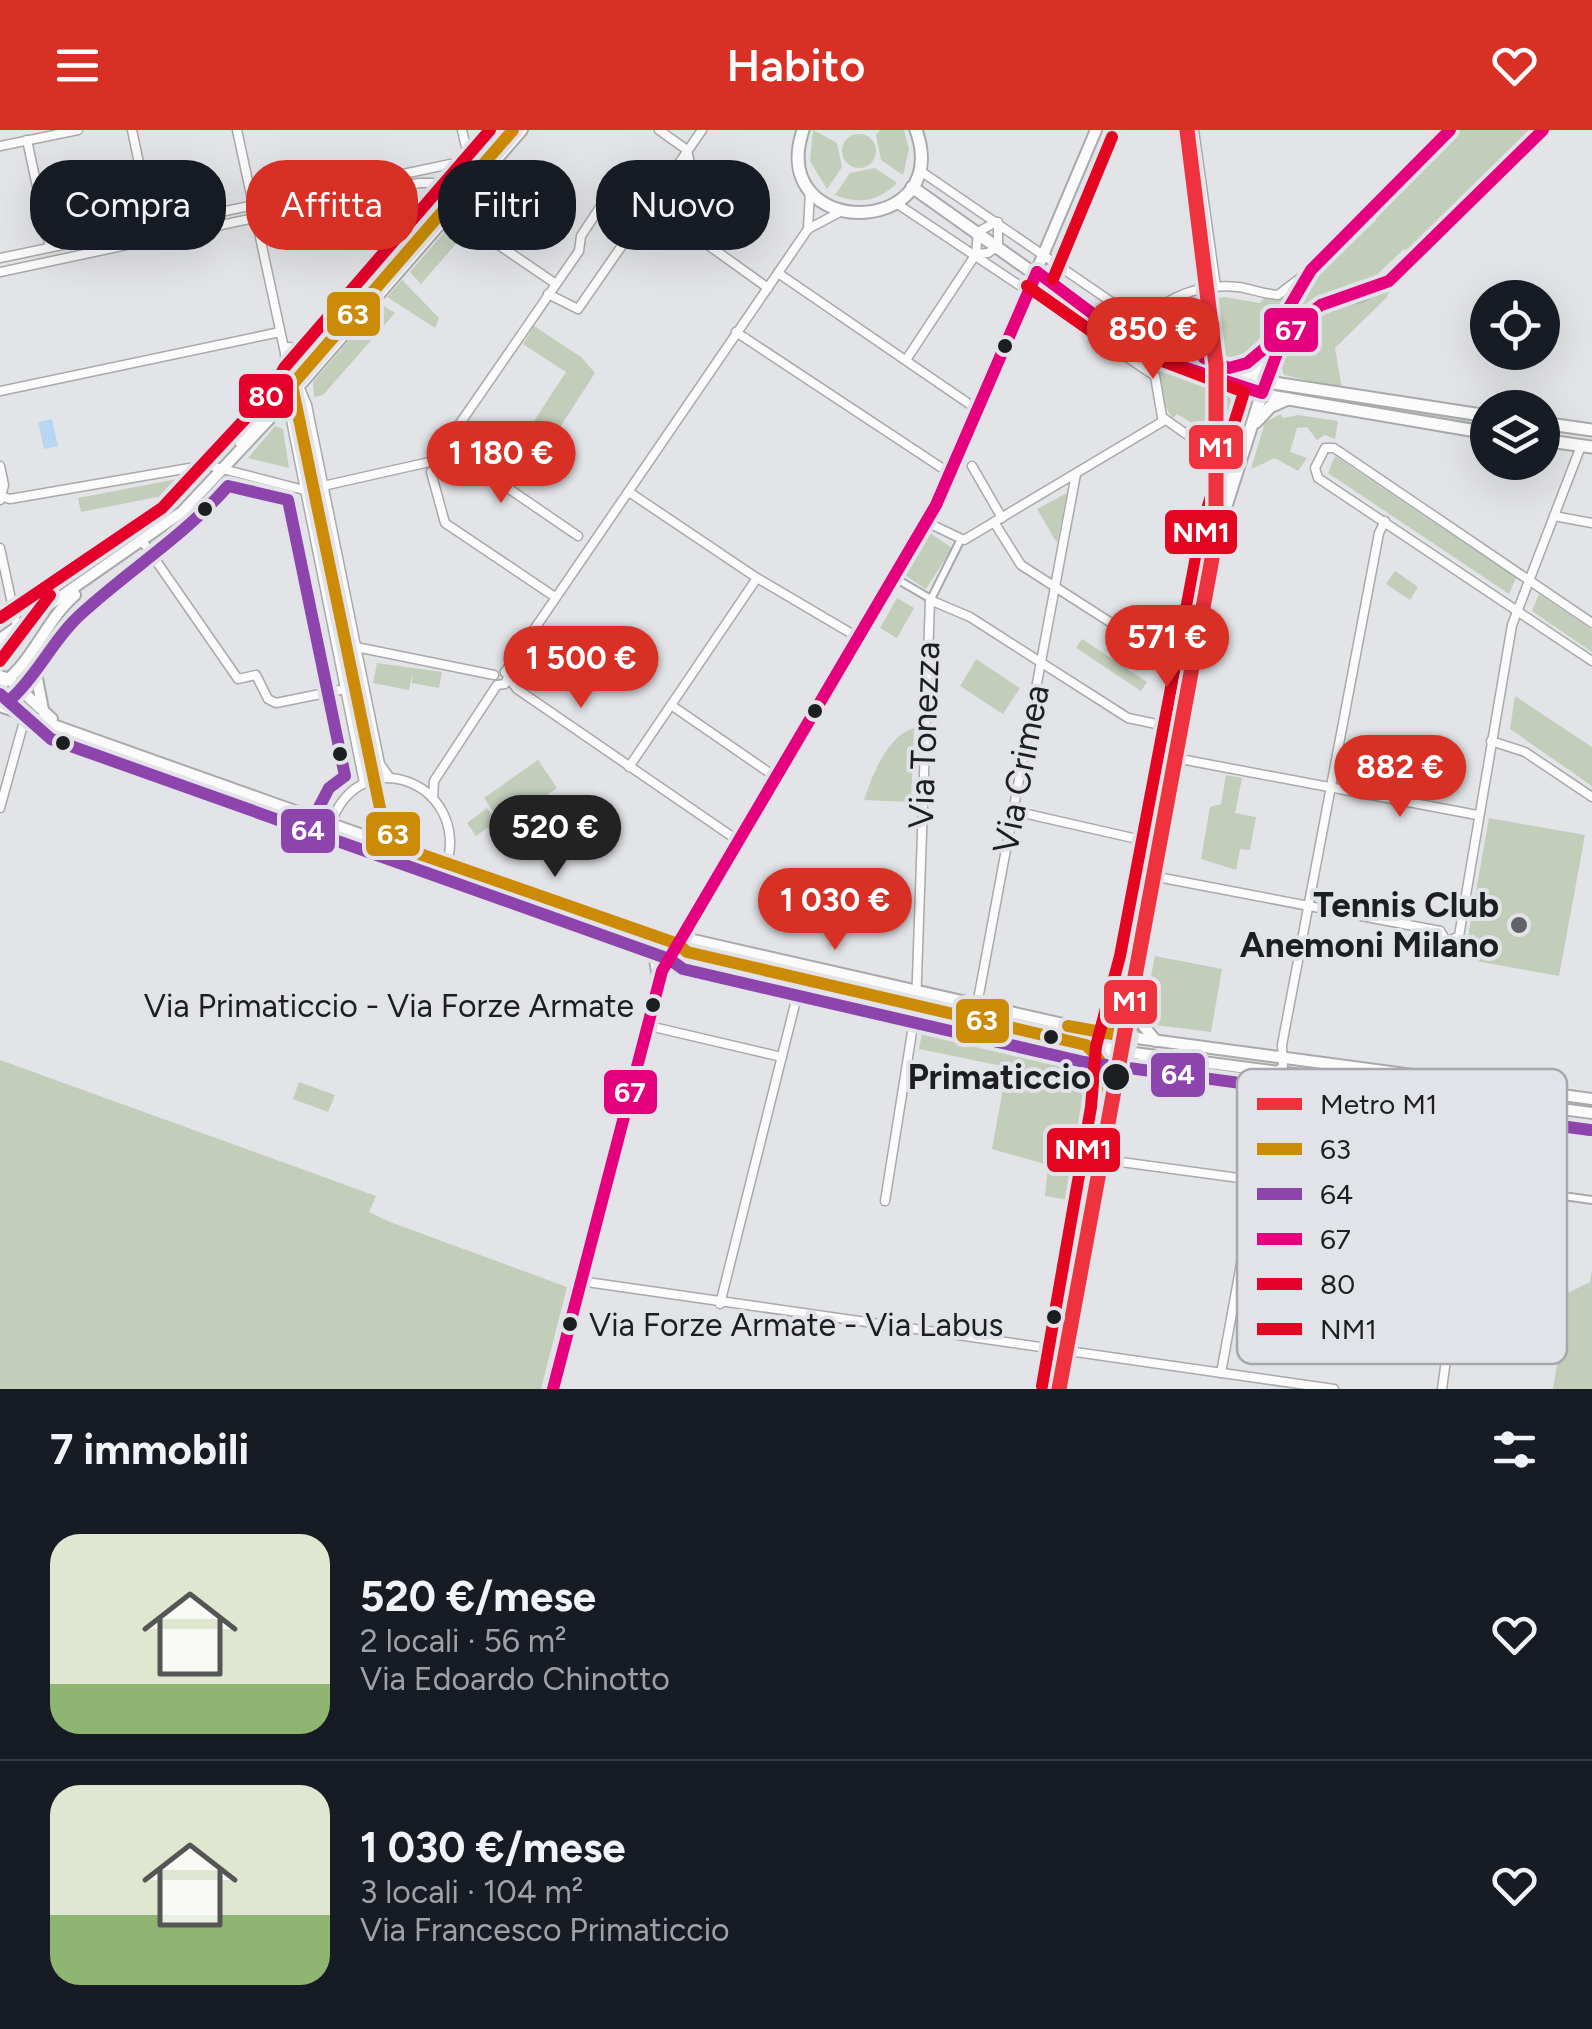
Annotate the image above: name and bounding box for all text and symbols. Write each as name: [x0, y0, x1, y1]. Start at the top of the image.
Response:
icon: menu: [50, 38, 105, 93]
text: Habito: [727, 38, 865, 92]
icon: heart: [1487, 38, 1542, 93]
chip: Compra: [30, 160, 226, 250]
chip: Affitta: [246, 160, 418, 250]
chip: Filtri: [438, 160, 576, 250]
chip: Nuovo: [596, 160, 770, 250]
map controls: [1470, 280, 1560, 480]
button: locate: [1470, 280, 1560, 370]
line badge: 63: [325, 290, 382, 338]
text: 63: [337, 297, 369, 331]
pin: 850 €: [1083, 297, 1223, 382]
line badge: 67: [1262, 306, 1320, 354]
text: 850 €: [1109, 310, 1197, 348]
text: 67: [1275, 313, 1307, 347]
unlabelled marker: [995, 336, 1015, 356]
line badge: 80: [237, 372, 295, 420]
text: 80: [248, 379, 284, 413]
button: layers: [1470, 390, 1560, 480]
pin: 1 180 €: [409, 421, 593, 506]
line badge: M1: [1187, 423, 1245, 471]
text: M1: [1198, 430, 1234, 464]
text: 1 180 €: [449, 434, 553, 472]
unlabelled marker: [195, 499, 215, 519]
line badge: NM1: [1163, 508, 1239, 556]
text: NM1: [1172, 515, 1230, 549]
pin: 571 €: [1097, 605, 1237, 690]
text: 571 €: [1127, 618, 1207, 656]
pin: 1 500 €: [489, 626, 673, 711]
text: 1 500 €: [525, 639, 637, 677]
street label: Via Tonezza: [900, 641, 948, 829]
street label: Via Crimea: [984, 681, 1058, 857]
unlabelled marker: [805, 701, 825, 721]
unlabelled marker: [53, 733, 73, 753]
pin: 882 €: [1330, 735, 1470, 820]
unlabelled marker: [330, 744, 350, 764]
text: 882 €: [1356, 748, 1444, 786]
pin: 520 €: [485, 795, 625, 880]
line badge: 64: [279, 807, 337, 855]
text: 520 €: [511, 808, 599, 846]
line badge: 63: [364, 810, 422, 858]
text: 64: [291, 813, 325, 847]
text: 63: [377, 817, 409, 851]
pin: 1 030 €: [743, 868, 927, 953]
text: 1 030 €: [780, 881, 890, 919]
place label: Tennis Club Anemoni Milano: [1240, 884, 1499, 966]
marker: Tennis Club Anemoni Milano: [1508, 914, 1530, 936]
line badge: M1: [1102, 978, 1159, 1026]
text: M1: [1112, 984, 1148, 1018]
place label: Via Primaticcio - Via Forze Armate: [144, 987, 634, 1025]
marker: Via Primaticcio - Via Forze Armate: [643, 995, 663, 1015]
line badge: 63: [954, 997, 1011, 1045]
text: 63: [966, 1003, 998, 1037]
unlabelled marker: [1041, 1027, 1061, 1047]
line badge: 64: [1149, 1051, 1207, 1099]
place label: Primaticcio: [907, 1056, 1091, 1098]
text: 64: [1161, 1057, 1195, 1091]
marker: Primaticcio: [1100, 1061, 1132, 1093]
line badge: 67: [602, 1068, 659, 1116]
legend: [1237, 1069, 1567, 1364]
text: 67: [614, 1075, 646, 1109]
text: Metro M1: [1320, 1087, 1437, 1121]
line badge: NM1: [1045, 1126, 1122, 1174]
text: NM1: [1054, 1132, 1112, 1166]
text: 63: [1320, 1132, 1351, 1166]
text: 64: [1320, 1177, 1353, 1211]
text: 67: [1320, 1222, 1351, 1256]
text: 80: [1320, 1267, 1355, 1301]
place label: Via Forze Armate - Via Labus: [589, 1306, 1003, 1344]
unlabelled marker: [1044, 1307, 1064, 1327]
text: NM1: [1320, 1312, 1377, 1346]
marker: Via Forze Armate - Via Labus: [560, 1314, 580, 1334]
icon: filters: [1487, 1422, 1542, 1477]
text: 7 immobili: [50, 1424, 249, 1475]
text: 520 €/mese: [360, 1571, 596, 1622]
icon: home: [130, 1574, 250, 1694]
icon: heart: [1487, 1607, 1542, 1662]
text: 2 locali · 56 m²: [360, 1622, 567, 1660]
text: Via Edoardo Chinotto: [360, 1660, 670, 1698]
text: 1 030 €/mese: [360, 1822, 626, 1873]
icon: home: [130, 1825, 250, 1945]
icon: heart: [1487, 1858, 1542, 1913]
text: 3 locali · 104 m²: [360, 1873, 583, 1911]
text: Via Francesco Primaticcio: [360, 1911, 730, 1949]

